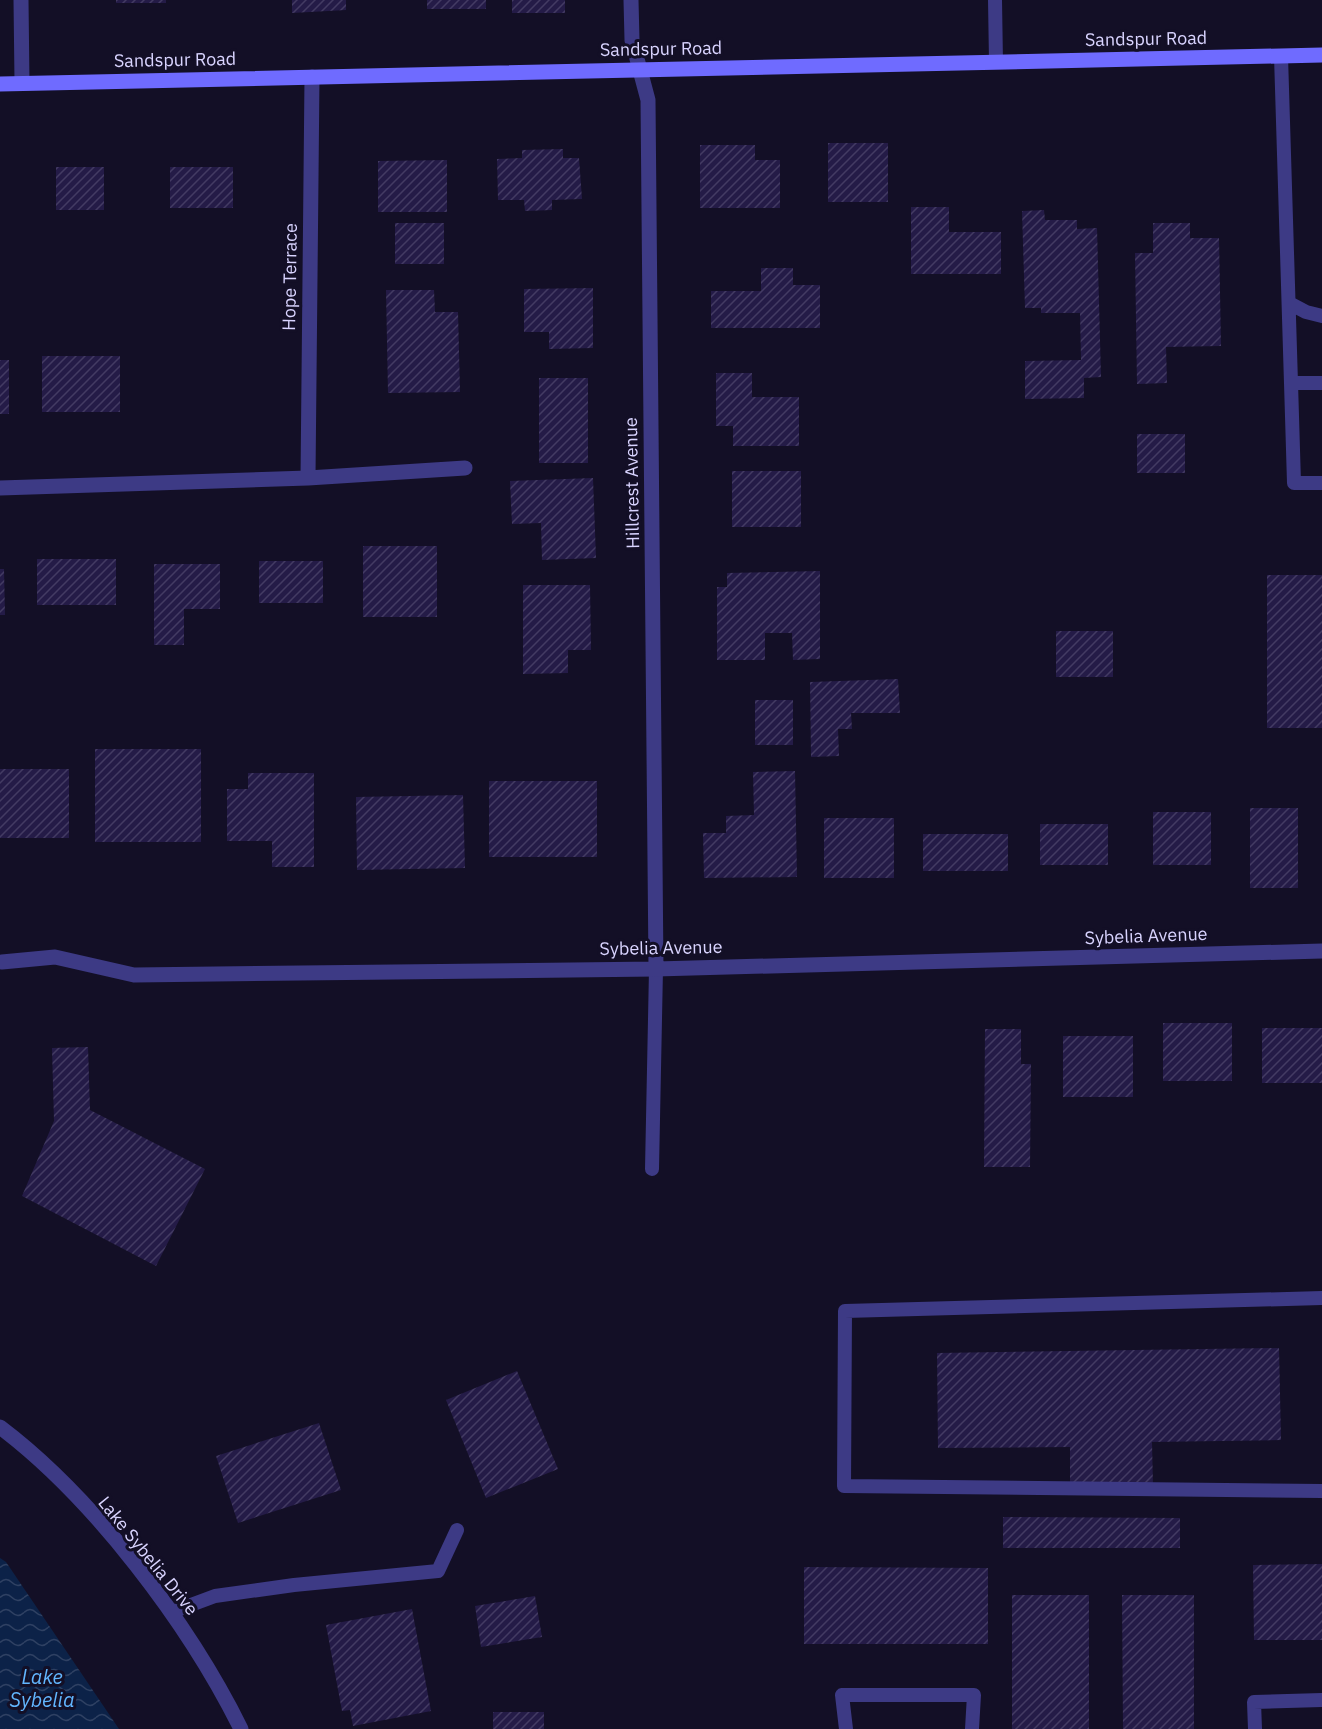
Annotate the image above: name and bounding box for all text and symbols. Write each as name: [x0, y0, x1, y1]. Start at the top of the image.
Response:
street label: Sandspur Road: [1085, 26, 1207, 51]
street label: Sandspur Road: [600, 36, 722, 61]
street label: Sandspur Road: [114, 47, 236, 72]
street label: Hope Terrace: [277, 223, 302, 331]
street label: Hillcrest Avenue: [619, 417, 644, 549]
street label: Sybelia Avenue: [1084, 922, 1208, 949]
street label: Sybelia Avenue: [599, 935, 723, 960]
street label: Lake Sybelia Drive: [93, 1491, 204, 1620]
water label: Lake Sybelia: [9, 1663, 75, 1713]

